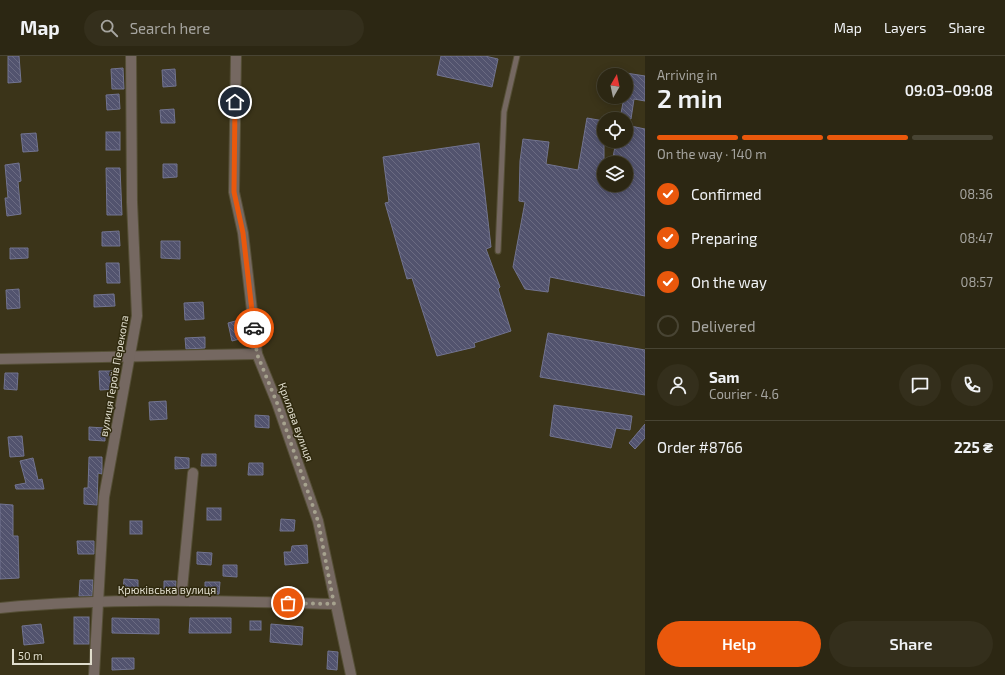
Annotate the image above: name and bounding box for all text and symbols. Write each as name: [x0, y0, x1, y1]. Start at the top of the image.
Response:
search box: [84, 10, 364, 46]
text: Map: [20, 16, 60, 39]
icon: search: [98, 17, 120, 39]
text: Search here: [130, 19, 210, 37]
text: Map: [834, 19, 862, 36]
text: Layers: [884, 19, 926, 36]
text: Share: [948, 19, 985, 36]
text: Arriving in: [657, 67, 717, 83]
north arrow: [597, 68, 633, 104]
map controls: [597, 68, 633, 192]
text: 09:03–09:08: [905, 81, 993, 99]
text: 2 min: [657, 82, 723, 113]
pin: [218, 85, 252, 119]
icon: home: [224, 91, 246, 113]
button: locate: [597, 112, 633, 148]
text: On the way · 140 m: [657, 146, 767, 162]
button: layers: [597, 156, 633, 192]
icon: check: [657, 183, 679, 205]
text: Confirmed: [691, 185, 762, 203]
text: 08:36: [960, 186, 993, 202]
icon: check: [657, 227, 679, 249]
text: Preparing: [691, 229, 757, 247]
text: 08:47: [960, 230, 993, 246]
icon: check: [657, 271, 679, 293]
text: On the way: [691, 273, 767, 291]
text: 08:57: [961, 274, 993, 290]
courier: [234, 308, 274, 348]
street label: вулиця Героїв Перекопа: [96, 314, 132, 438]
icon: car: [243, 317, 265, 339]
text: Delivered: [691, 317, 756, 335]
button: person: [657, 364, 699, 406]
button: chat: [899, 364, 941, 406]
button: phone: [951, 364, 993, 406]
text: Sam: [709, 368, 740, 386]
street label: Крилова вулиця: [275, 381, 317, 464]
text: Courier · 4.6: [709, 386, 779, 402]
text: Order #8766: [657, 438, 743, 456]
text: 225 ₴: [954, 438, 993, 456]
street label: Крюківська вулиця: [118, 583, 216, 597]
pin: [271, 586, 305, 620]
icon: bag: [277, 592, 299, 614]
button: Help: [657, 621, 821, 667]
button: Share: [829, 621, 993, 667]
scale bar: [12, 647, 92, 666]
text: 50 m: [18, 649, 43, 662]

